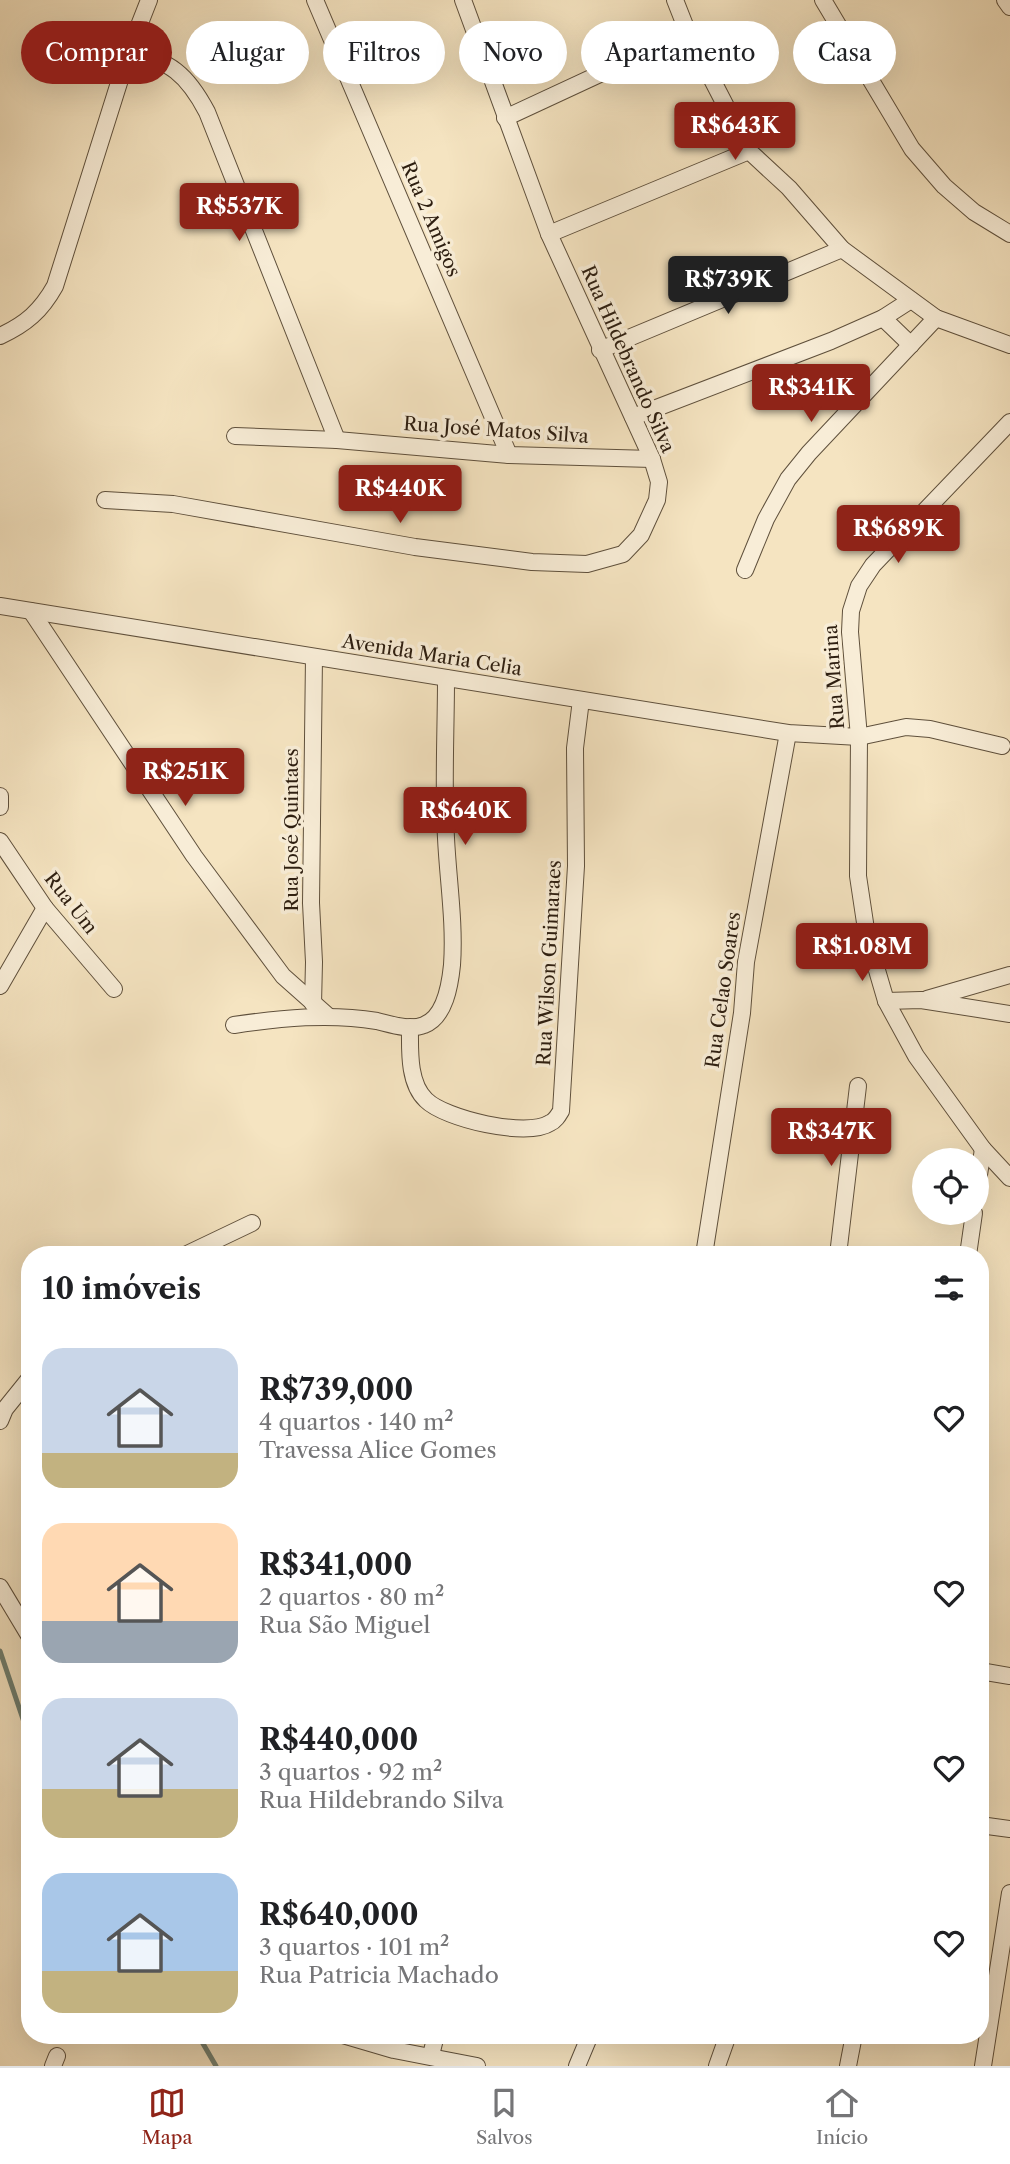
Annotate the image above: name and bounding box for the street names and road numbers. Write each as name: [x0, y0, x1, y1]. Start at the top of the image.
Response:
street label: Rua 2 Amigos: [396, 158, 466, 280]
street label: Rua Hildebrando Silva: [576, 262, 680, 456]
street label: Rua José Matos Silva: [403, 412, 589, 448]
street label: Rua Marina: [819, 624, 849, 730]
street label: Avenida Maria Celia: [339, 629, 524, 681]
street label: Rua José Quintaes: [280, 748, 303, 912]
street label: Rua Wilson Guimaraes: [532, 859, 566, 1067]
street label: Rua Um: [40, 867, 103, 939]
street label: Rua Celao Soares: [701, 910, 745, 1070]

